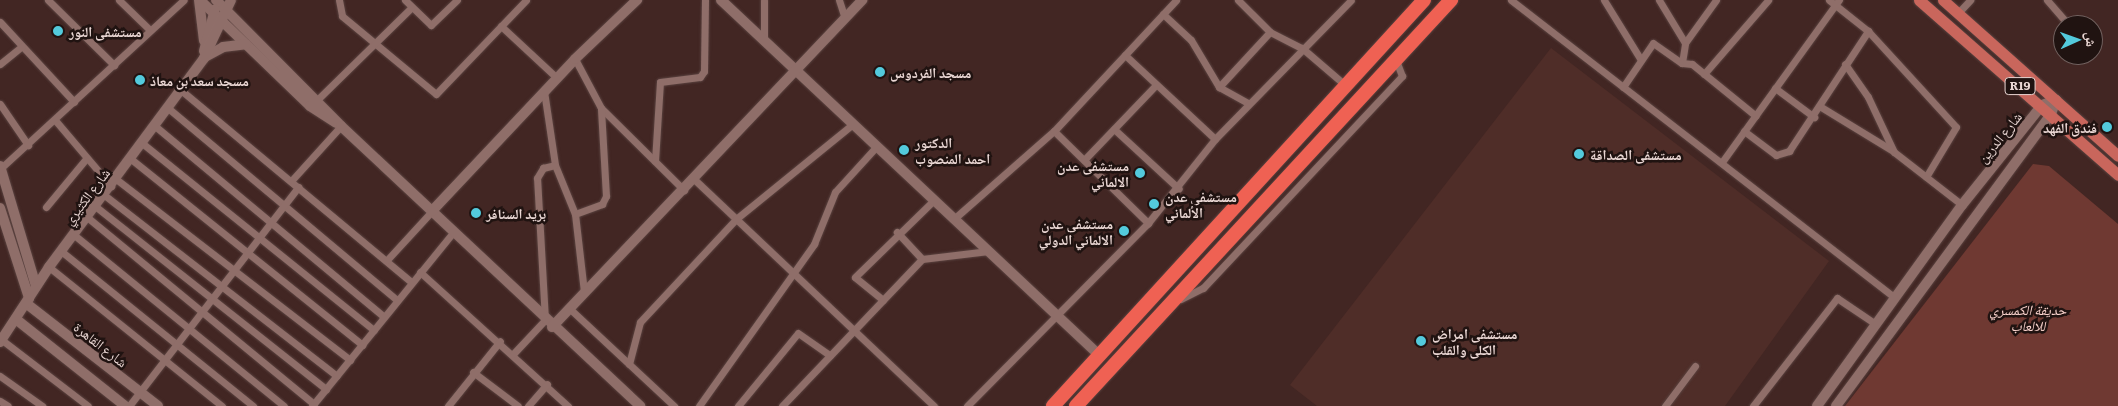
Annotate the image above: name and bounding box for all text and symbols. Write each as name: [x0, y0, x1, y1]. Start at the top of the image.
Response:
north arrow: [2053, 15, 2103, 65]
place label: مستشفى النور: [69, 23, 142, 39]
marker: مستشفى النور: [51, 24, 65, 38]
text: ش: [2082, 32, 2102, 47]
place label: مسجد الفردوس: [890, 64, 971, 80]
marker: مسجد الفردوس: [874, 66, 886, 78]
place label: مسجد سعد بن معاذ: [150, 72, 249, 88]
marker: مسجد سعد بن معاذ: [134, 74, 146, 86]
road number: R19: [2004, 76, 2036, 95]
street label: شارع الدرين: [1973, 108, 2025, 166]
place label: فندق الفهد: [2043, 119, 2097, 135]
marker: فندق الفهد: [2101, 121, 2113, 133]
place label: الدكتور احمد المنصوب: [915, 134, 990, 166]
marker: الدكتور احمد المنصوب: [897, 143, 911, 157]
place label: مستشفى الصداقة: [1590, 146, 1682, 162]
marker: مستشفى الصداقة: [1572, 147, 1586, 161]
place label: مستشفى عدن الالماني: [1057, 157, 1129, 190]
street label: شارع الكثيري: [59, 164, 113, 228]
marker: مستشفى عدن الالماني: [1133, 166, 1147, 180]
place label: مستشفى عدن الألماني: [1165, 188, 1237, 220]
marker: مستشفى عدن الألماني: [1147, 197, 1161, 211]
place label: بريد السنافر: [486, 205, 546, 221]
marker: بريد السنافر: [470, 207, 482, 219]
place label: مستشفى عدن الالماني الدولي: [1039, 215, 1113, 248]
marker: مستشفى عدن الالماني الدولي: [1117, 224, 1131, 238]
park label: حديقة الكمسري للالعاب: [1990, 301, 2066, 334]
street label: شارع القاهرة: [71, 318, 131, 370]
place label: مستشفى امراض الكلى والقلب: [1432, 325, 1517, 358]
marker: مستشفى امراض الكلى والقلب: [1414, 334, 1428, 348]

